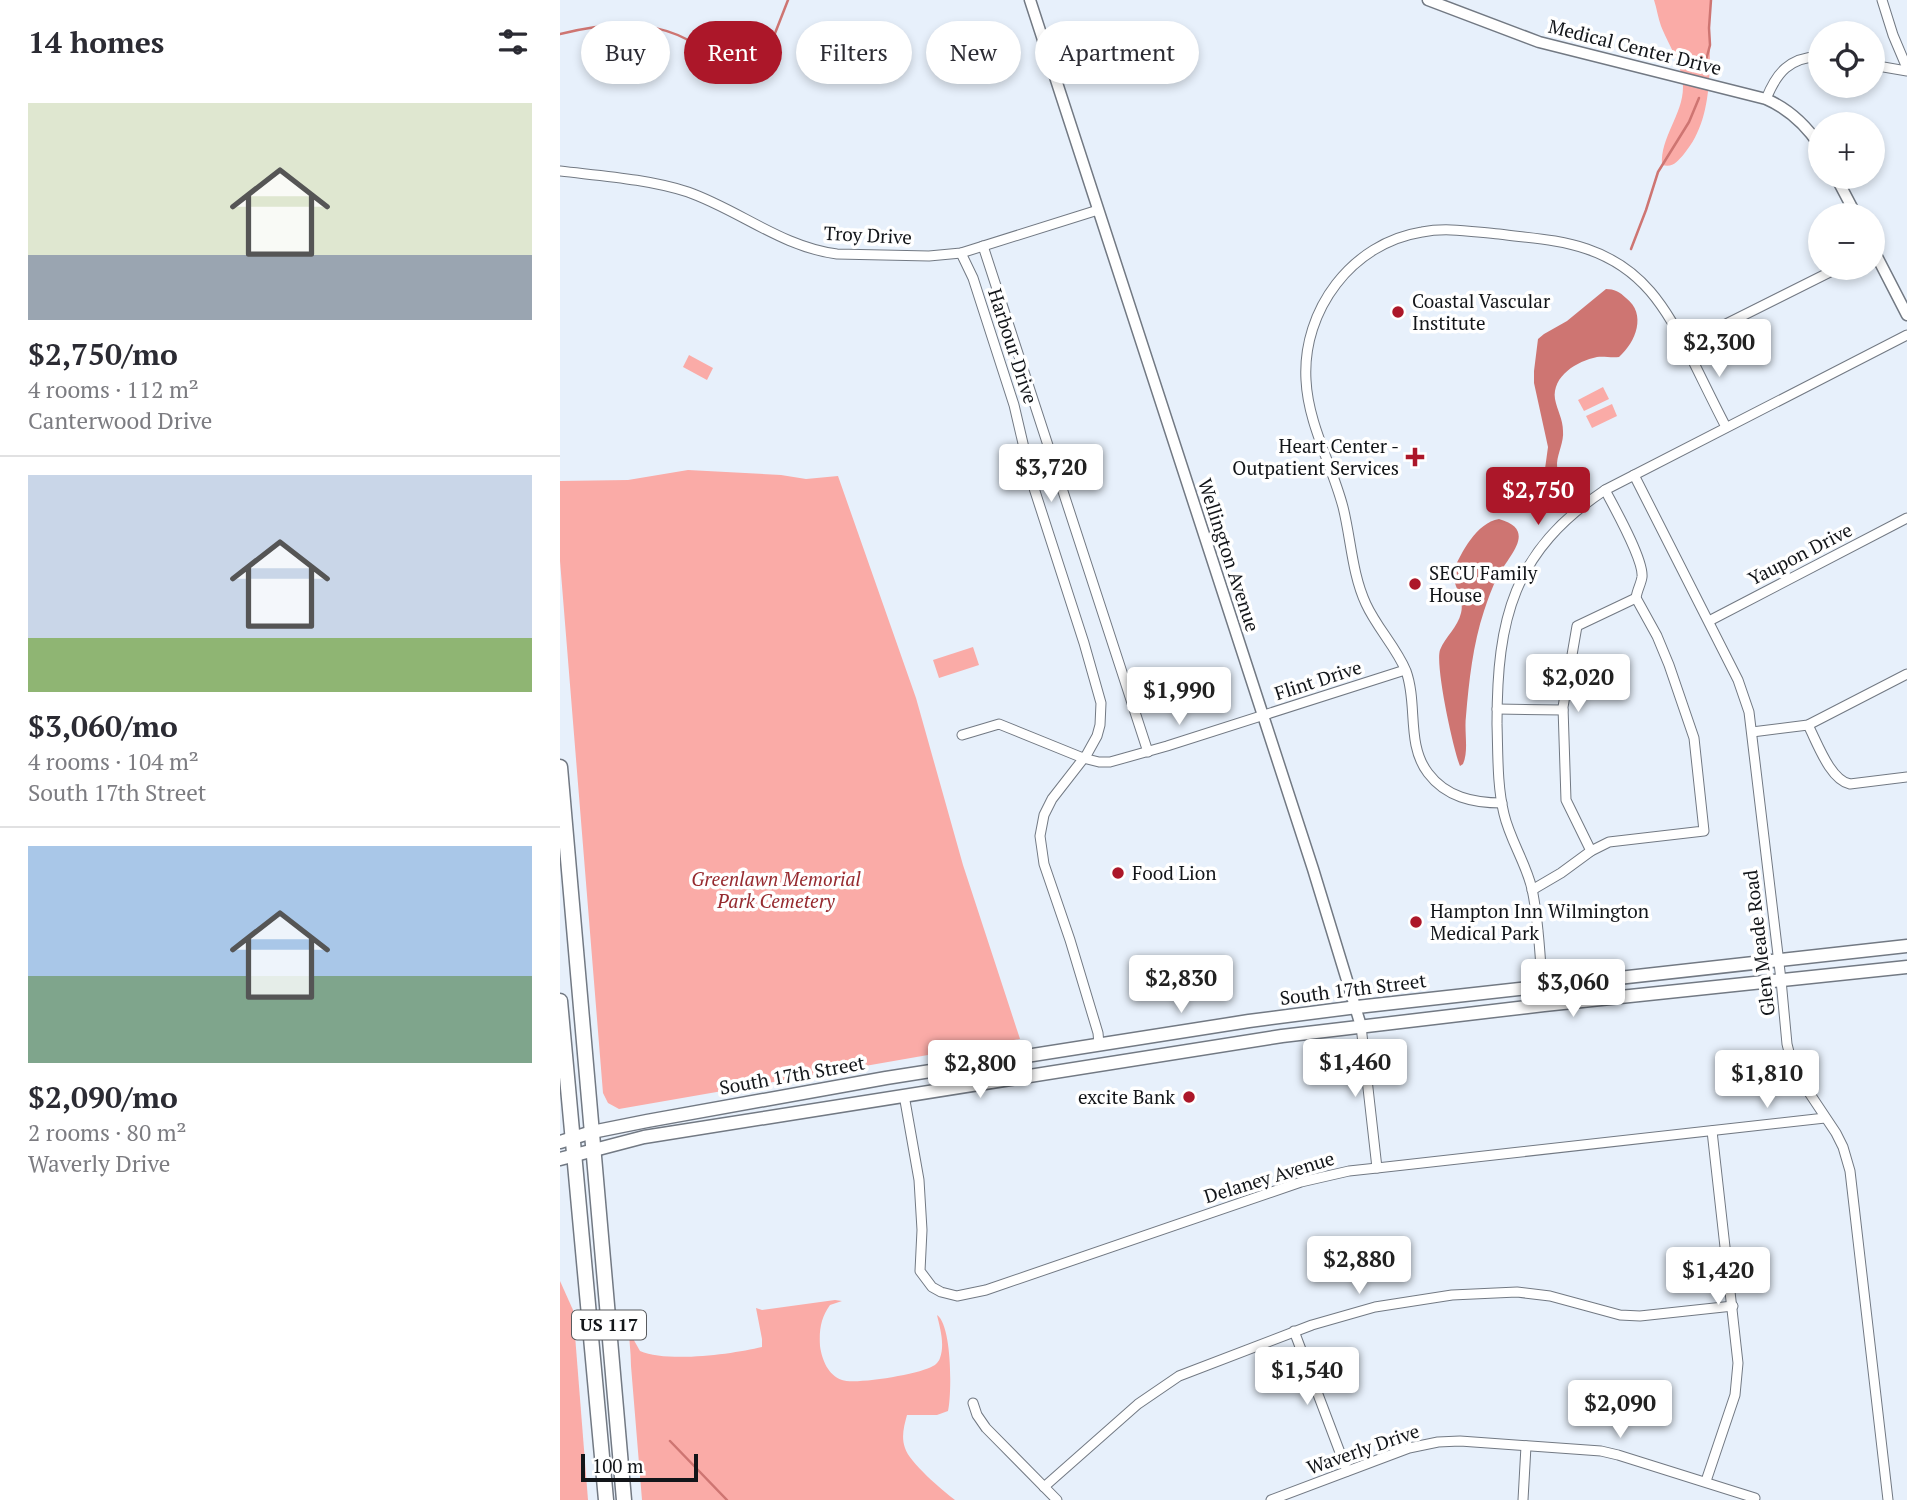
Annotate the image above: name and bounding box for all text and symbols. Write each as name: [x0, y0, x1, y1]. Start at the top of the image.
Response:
street label: Medical Center Drive: [1546, 13, 1724, 80]
chip: Buy: [581, 21, 670, 84]
chip: Rent: [684, 21, 782, 84]
chip: Filters: [796, 21, 912, 84]
chip: New: [926, 21, 1021, 84]
chip: Apartment: [1035, 21, 1199, 84]
map controls: [1808, 21, 1885, 280]
button: locate: [1808, 21, 1885, 98]
text: 14 homes: [28, 22, 164, 62]
icon: filters: [494, 23, 532, 61]
button: +: [1808, 112, 1885, 189]
icon: home: [217, 149, 343, 275]
button: −: [1808, 203, 1885, 280]
street label: Troy Drive: [823, 220, 913, 249]
street label: Harbour Drive: [983, 285, 1044, 407]
place label: Coastal Vascular Institute: [1412, 288, 1551, 335]
marker: Coastal Vascular Institute: [1390, 304, 1406, 320]
pin: $2,300: [1662, 320, 1776, 379]
text: $2,300: [1683, 326, 1755, 357]
text: $2,750/mo: [28, 334, 178, 374]
text: 4 rooms · 112 m²: [28, 374, 199, 405]
text: Canterwood Drive: [28, 405, 212, 436]
place label: Heart Center - Outpatient Services: [1232, 433, 1399, 480]
pin: $3,720: [994, 444, 1108, 504]
marker: Heart Center - Outpatient Services: [1405, 447, 1425, 467]
text: $3,720: [1015, 451, 1087, 482]
pin: $2,750: [1481, 468, 1595, 527]
text: $2,750: [1502, 474, 1574, 505]
street label: Wellington Avenue: [1193, 475, 1266, 635]
street label: Yaupon Drive: [1743, 517, 1856, 590]
icon: home: [217, 521, 343, 647]
place label: SECU Family House: [1429, 560, 1538, 607]
marker: SECU Family House: [1407, 576, 1423, 592]
street label: Flint Drive: [1271, 654, 1365, 705]
pin: $2,020: [1521, 654, 1635, 714]
text: $2,020: [1542, 661, 1614, 692]
pin: $1,990: [1122, 668, 1236, 727]
text: $1,990: [1143, 674, 1215, 705]
text: $3,060/mo: [28, 706, 178, 746]
text: 4 rooms · 104 m²: [28, 746, 199, 777]
text: South 17th Street: [28, 777, 206, 808]
place label: Food Lion: [1132, 860, 1216, 885]
marker: Food Lion: [1110, 865, 1126, 881]
park label: Greenlawn Memorial Park Cemetery: [691, 866, 861, 913]
street label: Glen Meade Road: [1737, 868, 1780, 1018]
icon: home: [217, 892, 343, 1018]
place label: Hampton Inn Wilmington Medical Park: [1430, 898, 1649, 945]
marker: Hampton Inn Wilmington Medical Park: [1408, 914, 1424, 930]
pin: $2,830: [1124, 956, 1238, 1015]
pin: $3,060: [1516, 960, 1630, 1019]
text: $2,830: [1145, 962, 1217, 993]
text: $3,060: [1537, 966, 1609, 997]
street label: South 17th Street: [1278, 967, 1428, 1010]
pin: $2,800: [923, 1040, 1037, 1100]
pin: $1,460: [1298, 1040, 1412, 1099]
text: $1,460: [1319, 1046, 1391, 1077]
text: $2,800: [944, 1047, 1016, 1078]
street label: South 17th Street: [717, 1049, 867, 1100]
pin: $1,810: [1710, 1050, 1824, 1110]
text: $1,810: [1731, 1057, 1803, 1088]
text: $2,090/mo: [28, 1077, 178, 1117]
place label: excite Bank: [1078, 1084, 1175, 1109]
marker: excite Bank: [1181, 1089, 1197, 1105]
text: 2 rooms · 80 m²: [28, 1117, 187, 1148]
street label: Delaney Avenue: [1201, 1145, 1337, 1208]
text: Waverly Drive: [28, 1148, 170, 1179]
pin: $2,880: [1302, 1236, 1416, 1296]
text: $2,880: [1323, 1243, 1395, 1274]
pin: $1,420: [1661, 1248, 1775, 1307]
text: $1,420: [1682, 1254, 1754, 1285]
road number: US 117: [572, 1310, 646, 1340]
pin: $1,540: [1250, 1348, 1364, 1407]
text: $1,540: [1271, 1354, 1343, 1385]
pin: $2,090: [1563, 1380, 1677, 1440]
text: $2,090: [1584, 1387, 1656, 1418]
street label: Waverly Drive: [1303, 1418, 1422, 1479]
scale bar: [581, 1451, 698, 1483]
text: 100 m: [592, 1453, 643, 1478]

